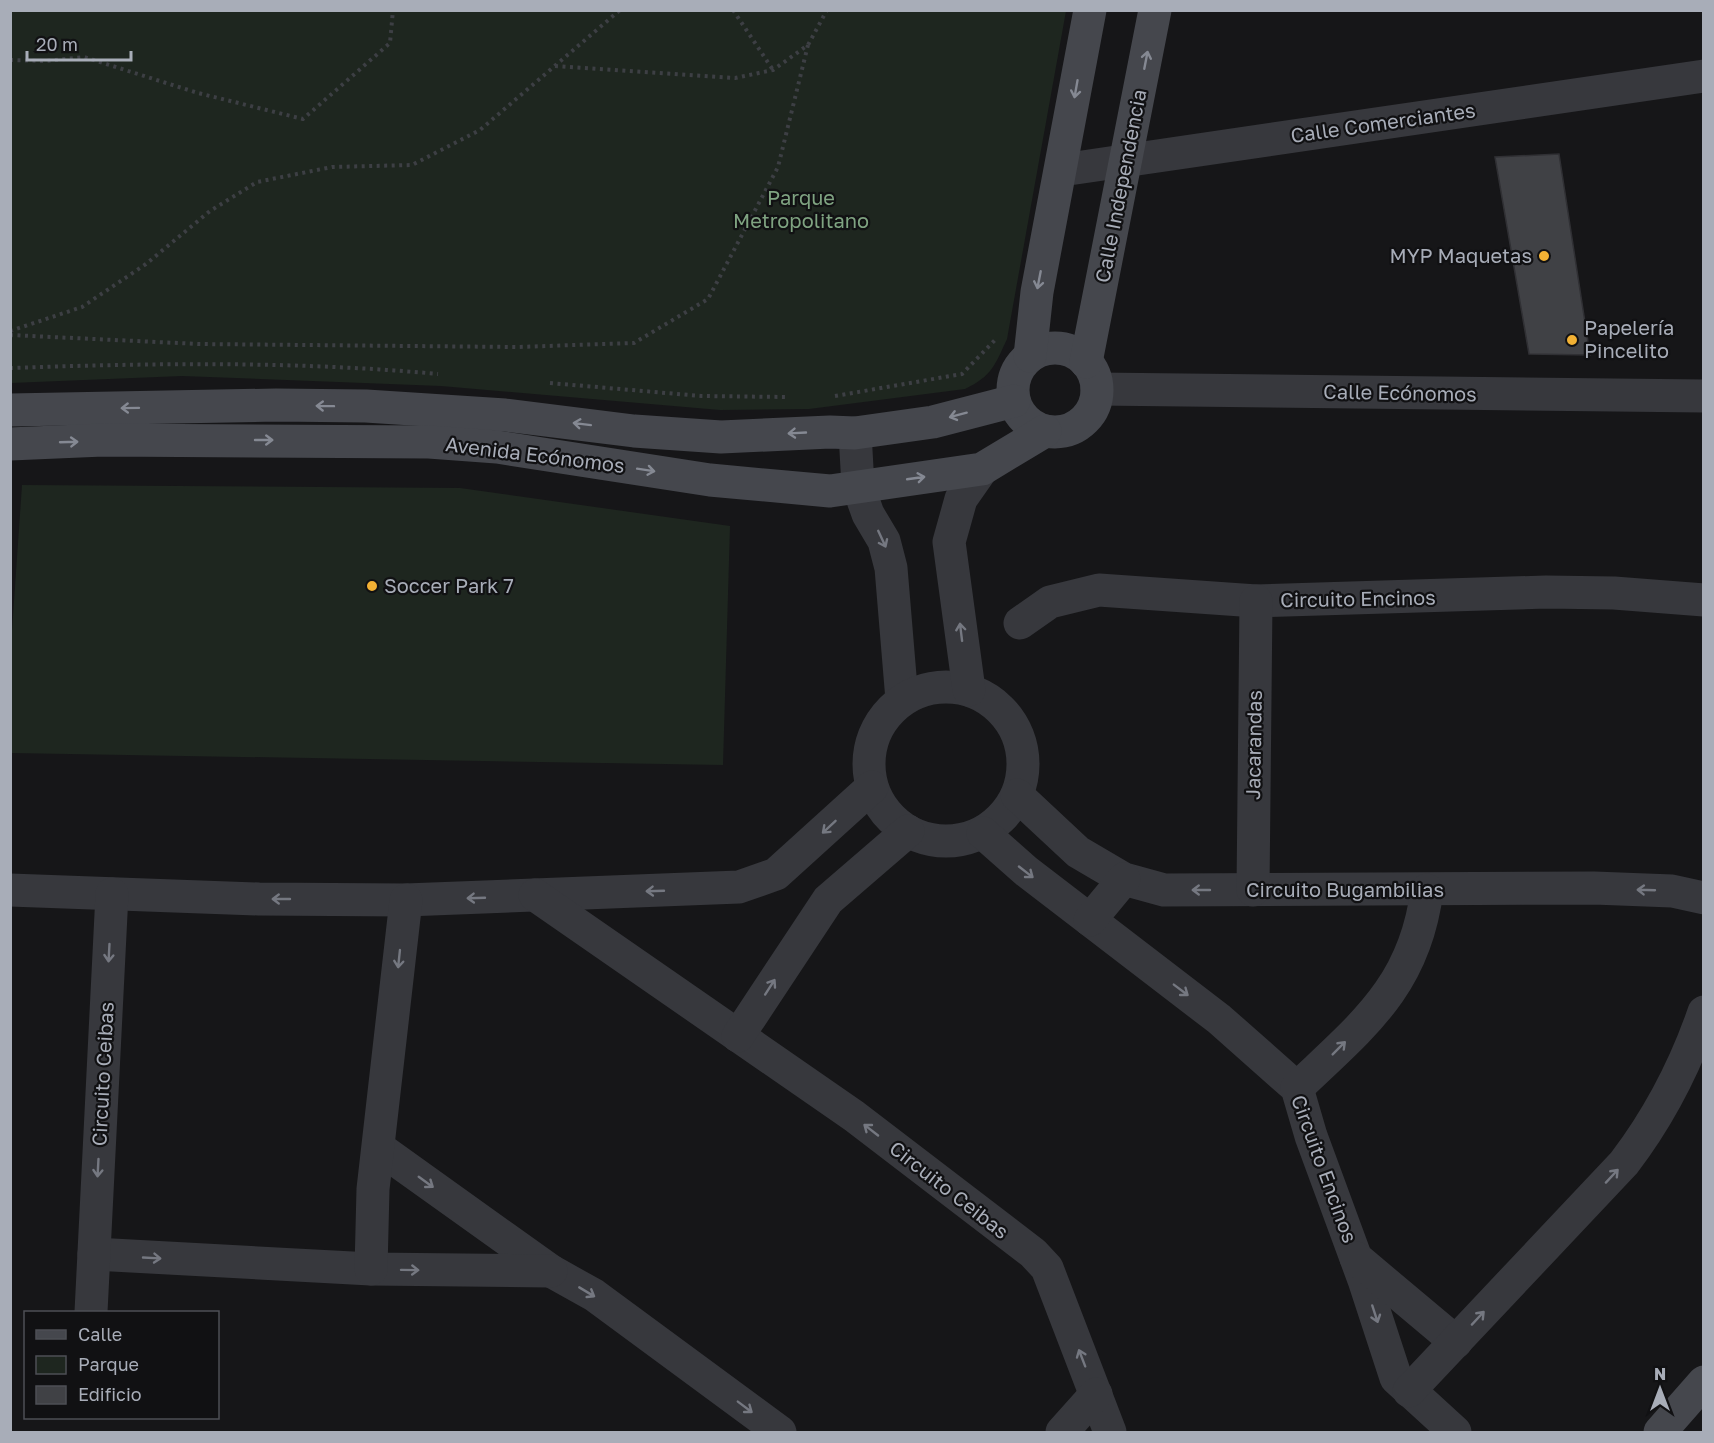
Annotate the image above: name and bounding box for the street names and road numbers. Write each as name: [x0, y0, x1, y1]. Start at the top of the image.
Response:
street label: Calle Independencia: [1089, 87, 1151, 285]
street label: Calle Comerciantes: [1289, 97, 1477, 147]
street label: Calle Ecónomos: [1323, 379, 1477, 405]
street label: Avenida Ecónomos: [444, 431, 626, 477]
street label: Circuito Encinos: [1280, 585, 1436, 611]
street label: Jacarandas: [1240, 690, 1266, 800]
street label: Circuito Bugambilias: [1246, 877, 1444, 901]
street label: Circuito Ceibas: [86, 1001, 118, 1147]
street label: Circuito Encinos: [1287, 1091, 1363, 1246]
street label: Circuito Ceibas: [885, 1135, 1014, 1243]

